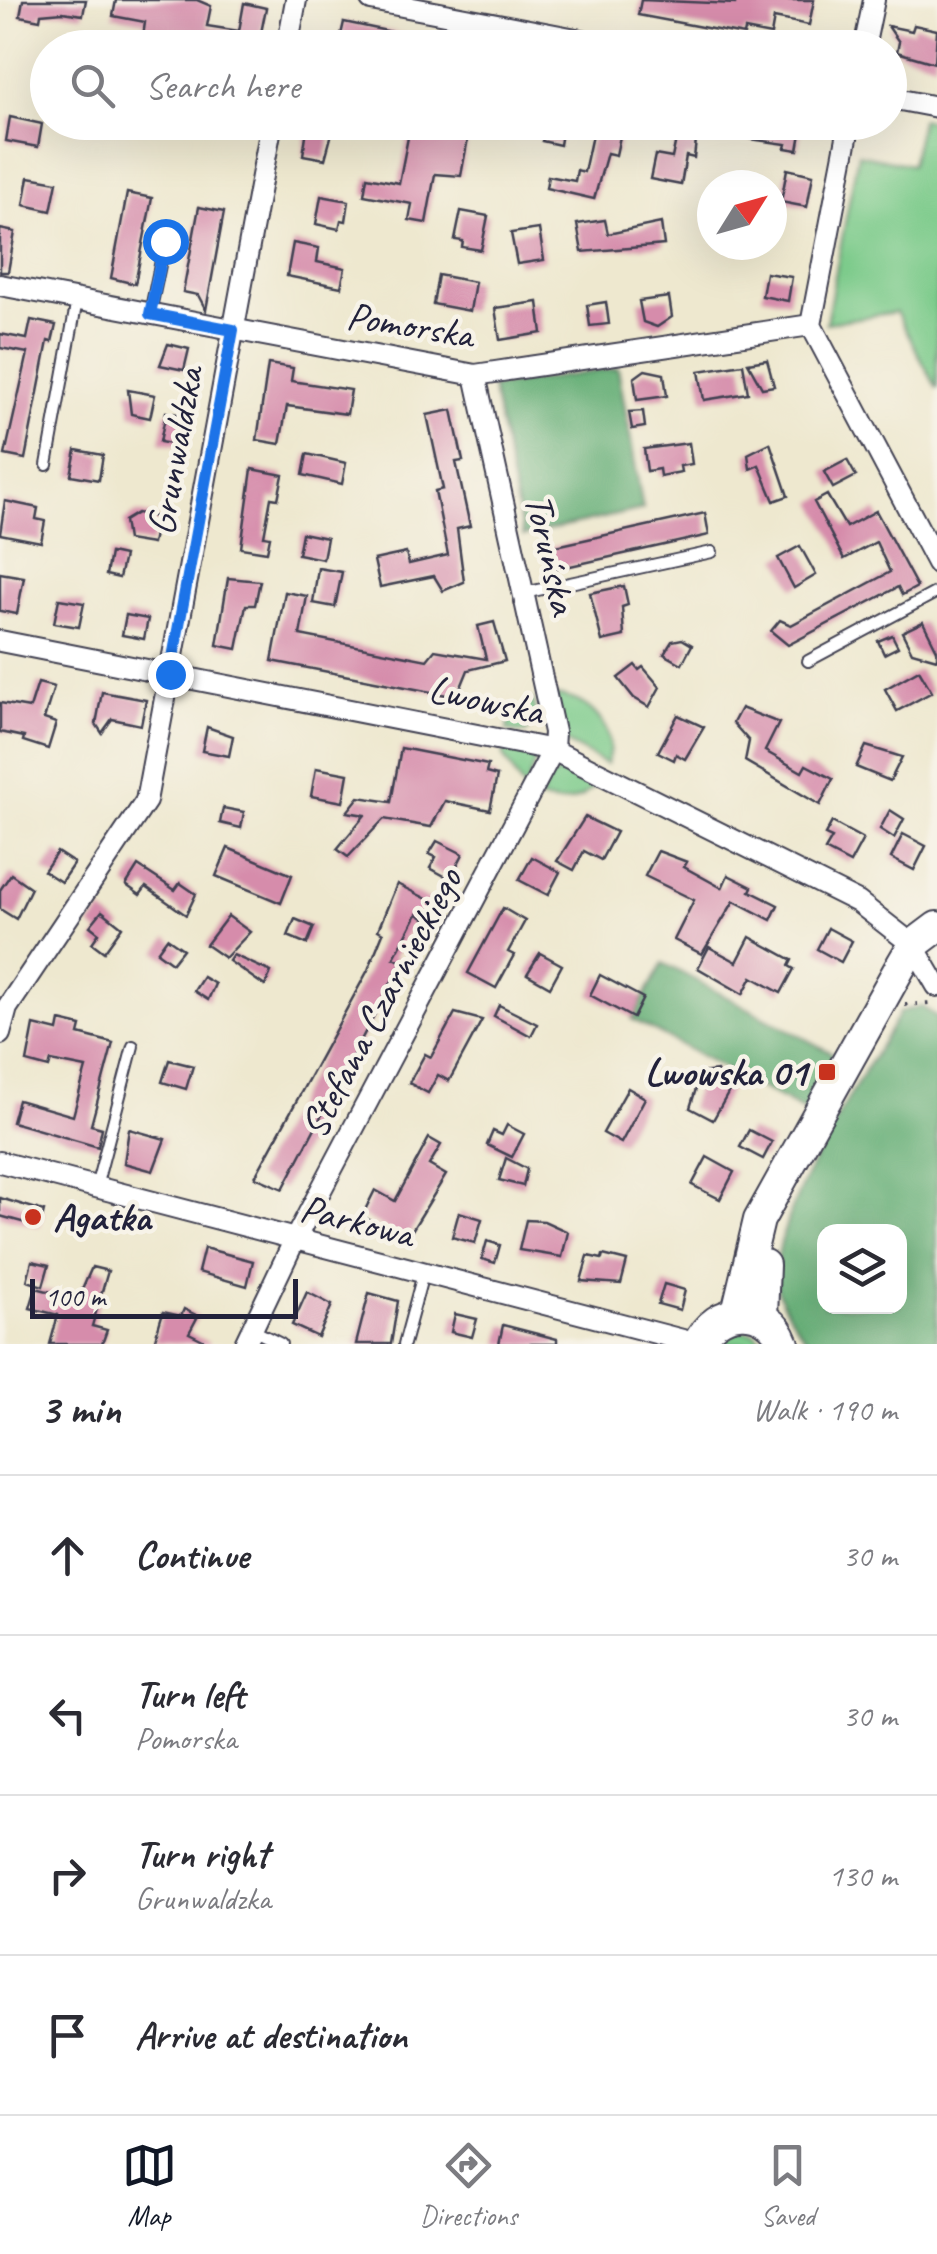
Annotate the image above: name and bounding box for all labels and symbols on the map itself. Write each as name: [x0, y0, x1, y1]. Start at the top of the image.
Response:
north arrow: [697, 170, 787, 260]
route start: [143, 219, 189, 265]
street label: Pomorska: [343, 290, 480, 360]
street label: Grunwaldzka: [136, 360, 215, 539]
street label: Toruńska: [513, 489, 590, 621]
route end: [148, 652, 194, 698]
street label: Lwowska: [424, 664, 550, 737]
street label: Stefana Czarnieckiego: [289, 858, 474, 1147]
place label: Lwowska 01: [645, 1047, 811, 1097]
marker: Lwowska 01: [816, 1061, 838, 1083]
street label: Parkowa: [295, 1183, 422, 1260]
place label: Agatka: [53, 1192, 153, 1242]
marker: Agatka: [22, 1206, 44, 1228]
scale bar: [30, 1274, 298, 1318]

